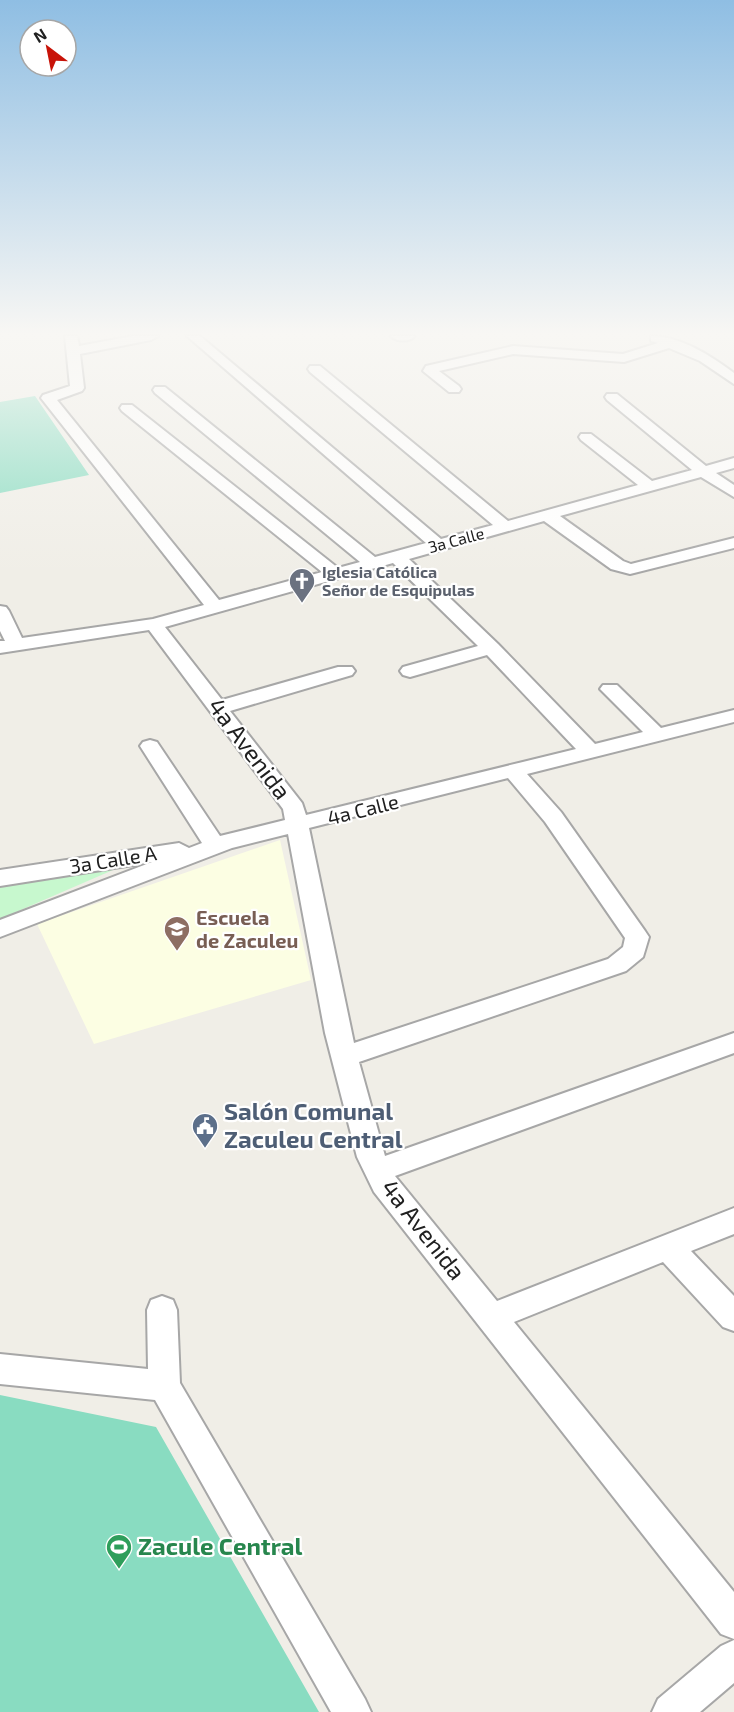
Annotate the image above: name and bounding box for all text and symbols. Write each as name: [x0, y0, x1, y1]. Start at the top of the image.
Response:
north arrow: [18, 18, 78, 78]
text: N: [30, 24, 50, 46]
street label: 3a Calle: [426, 523, 486, 556]
place label: Iglesia Católica Señor de Esquipulas: [322, 562, 475, 599]
church icon: Iglesia Católica Señor de Esquipulas: [287, 566, 317, 604]
street label: 4a Avenida: [203, 692, 298, 805]
street label: 4a Calle: [325, 789, 401, 829]
street label: 3a Calle A: [68, 840, 159, 878]
place label: Escuela de Zaculeu: [196, 905, 298, 952]
school or university icon: Escuela de Zaculeu: [162, 914, 192, 952]
place label: Salón Comunal Zaculeu Central: [224, 1096, 403, 1153]
public building icon: Salón Comunal Zaculeu Central: [190, 1111, 220, 1149]
street label: 4a Avenida: [376, 1173, 472, 1285]
place label: Zacule Central: [138, 1531, 303, 1560]
sports icon: Zacule Central: [104, 1532, 134, 1570]

